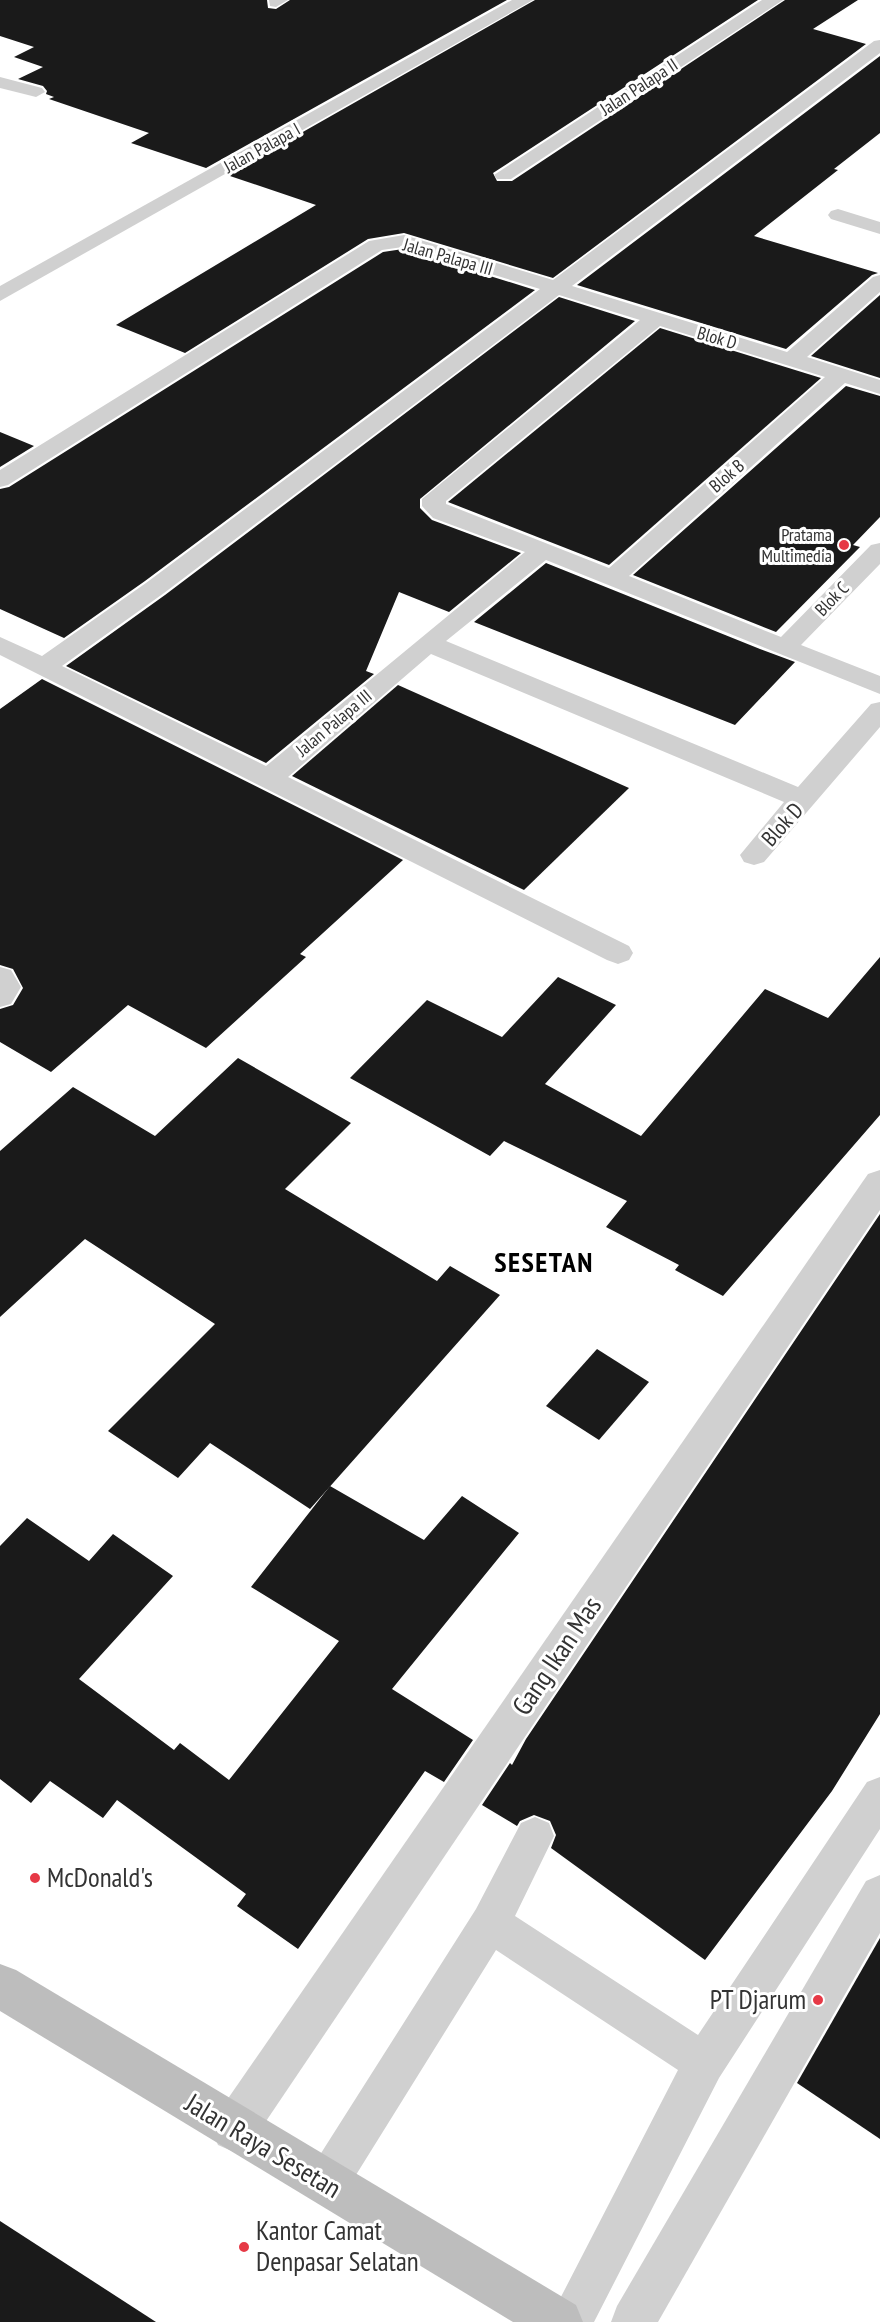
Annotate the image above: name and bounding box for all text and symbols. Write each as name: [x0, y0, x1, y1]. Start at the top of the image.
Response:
street label: Jalan Palapa II: [595, 53, 682, 121]
street label: Jalan Palapa I: [219, 117, 304, 178]
street label: Jalan Palapa III: [400, 232, 496, 280]
street label: Blok D: [695, 321, 740, 354]
street label: Blok B: [704, 454, 749, 497]
place label: Pratama Multimedia: [762, 523, 832, 567]
marker: Pratama Multimedia: [837, 538, 851, 552]
street label: Blok C: [810, 577, 853, 621]
street label: Jalan Palapa III: [290, 684, 376, 762]
street label: Blok D: [755, 796, 809, 852]
district label: SESETAN: [494, 1243, 594, 1280]
street label: Gang Ikan Mas: [504, 1590, 608, 1721]
place label: McDonald's: [47, 1860, 153, 1894]
marker: McDonald's: [28, 1871, 42, 1885]
place label: PT Djarum: [710, 1982, 806, 2016]
marker: PT Djarum: [811, 1993, 825, 2007]
street label: Jalan Raya Sesetan: [179, 2085, 347, 2205]
place label: Kantor Camat Denpasar Selatan: [256, 2213, 419, 2278]
marker: Kantor Camat Denpasar Selatan: [237, 2240, 251, 2254]

